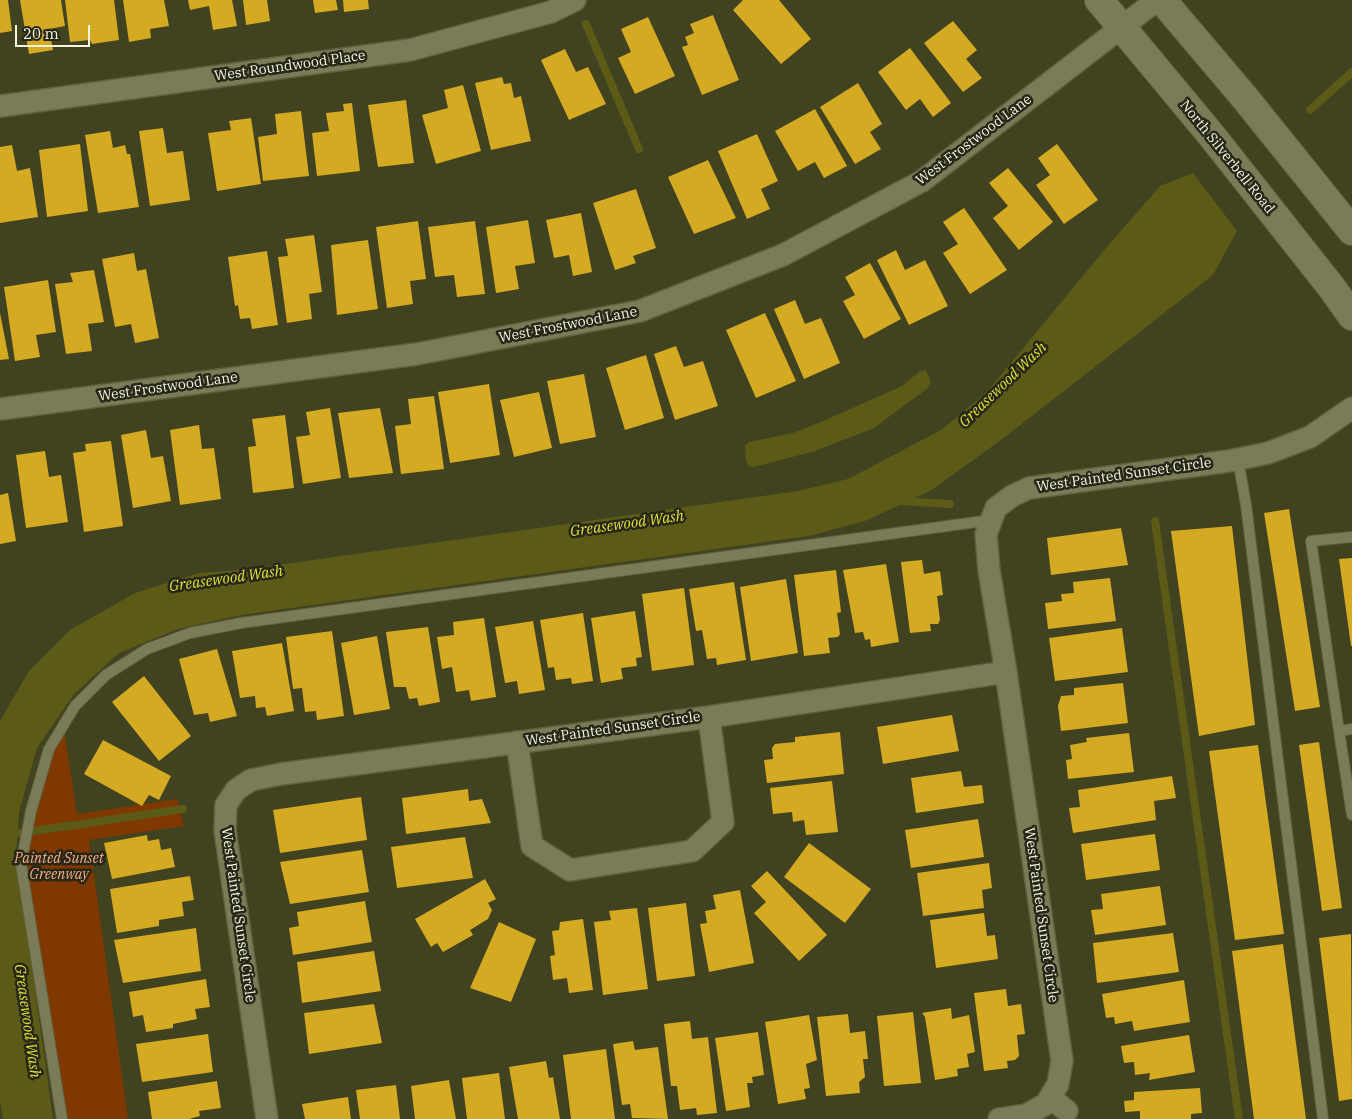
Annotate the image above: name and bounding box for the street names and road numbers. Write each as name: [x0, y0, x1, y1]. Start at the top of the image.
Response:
street label: West Roundwood Place: [213, 47, 367, 85]
street label: West Frostwood Lane: [913, 91, 1035, 189]
street label: North Silverbell Road: [1176, 97, 1278, 217]
street label: West Frostwood Lane: [497, 303, 639, 347]
street label: West Frostwood Lane: [97, 369, 239, 405]
street label: West Painted Sunset Circle: [1036, 454, 1212, 496]
street label: West Painted Sunset Circle: [525, 708, 701, 750]
street label: West Painted Sunset Circle: [217, 827, 259, 1003]
street label: West Painted Sunset Circle: [1020, 827, 1062, 1003]

